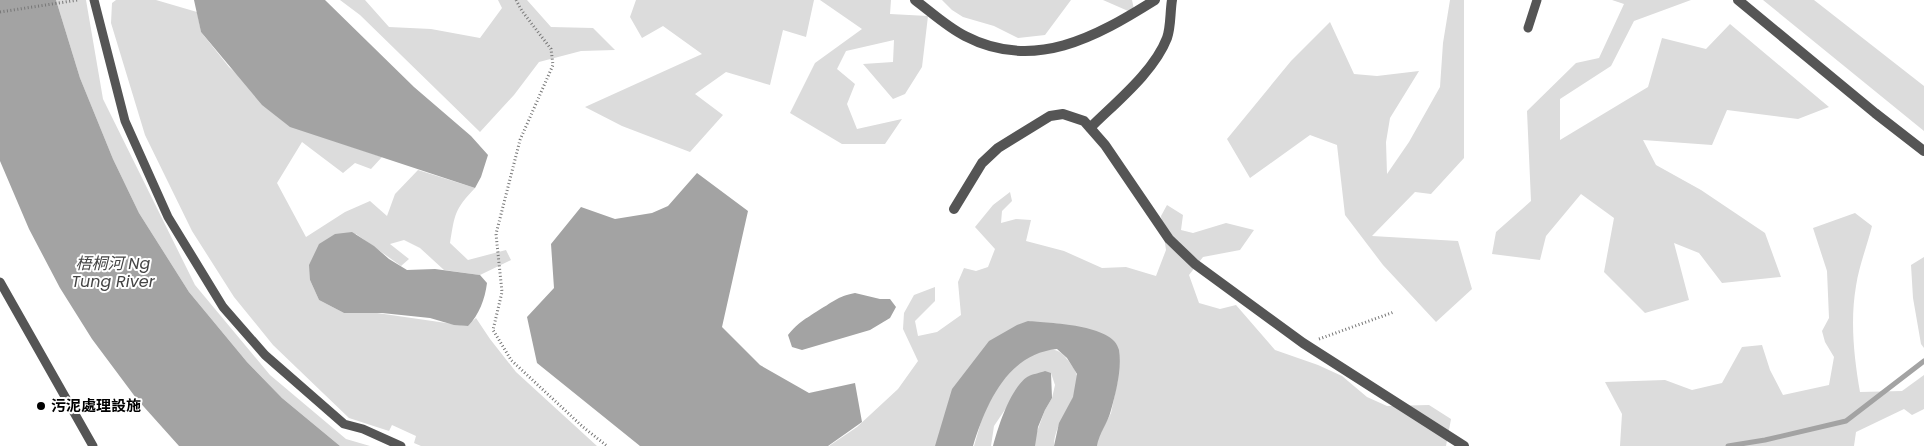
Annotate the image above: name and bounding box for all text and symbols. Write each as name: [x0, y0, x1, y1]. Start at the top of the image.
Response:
water label: 梧桐河 Ng Tung River: [71, 252, 156, 293]
place label: 污泥處理設施: [51, 395, 141, 416]
marker: 污泥處理設施: [35, 400, 47, 412]

